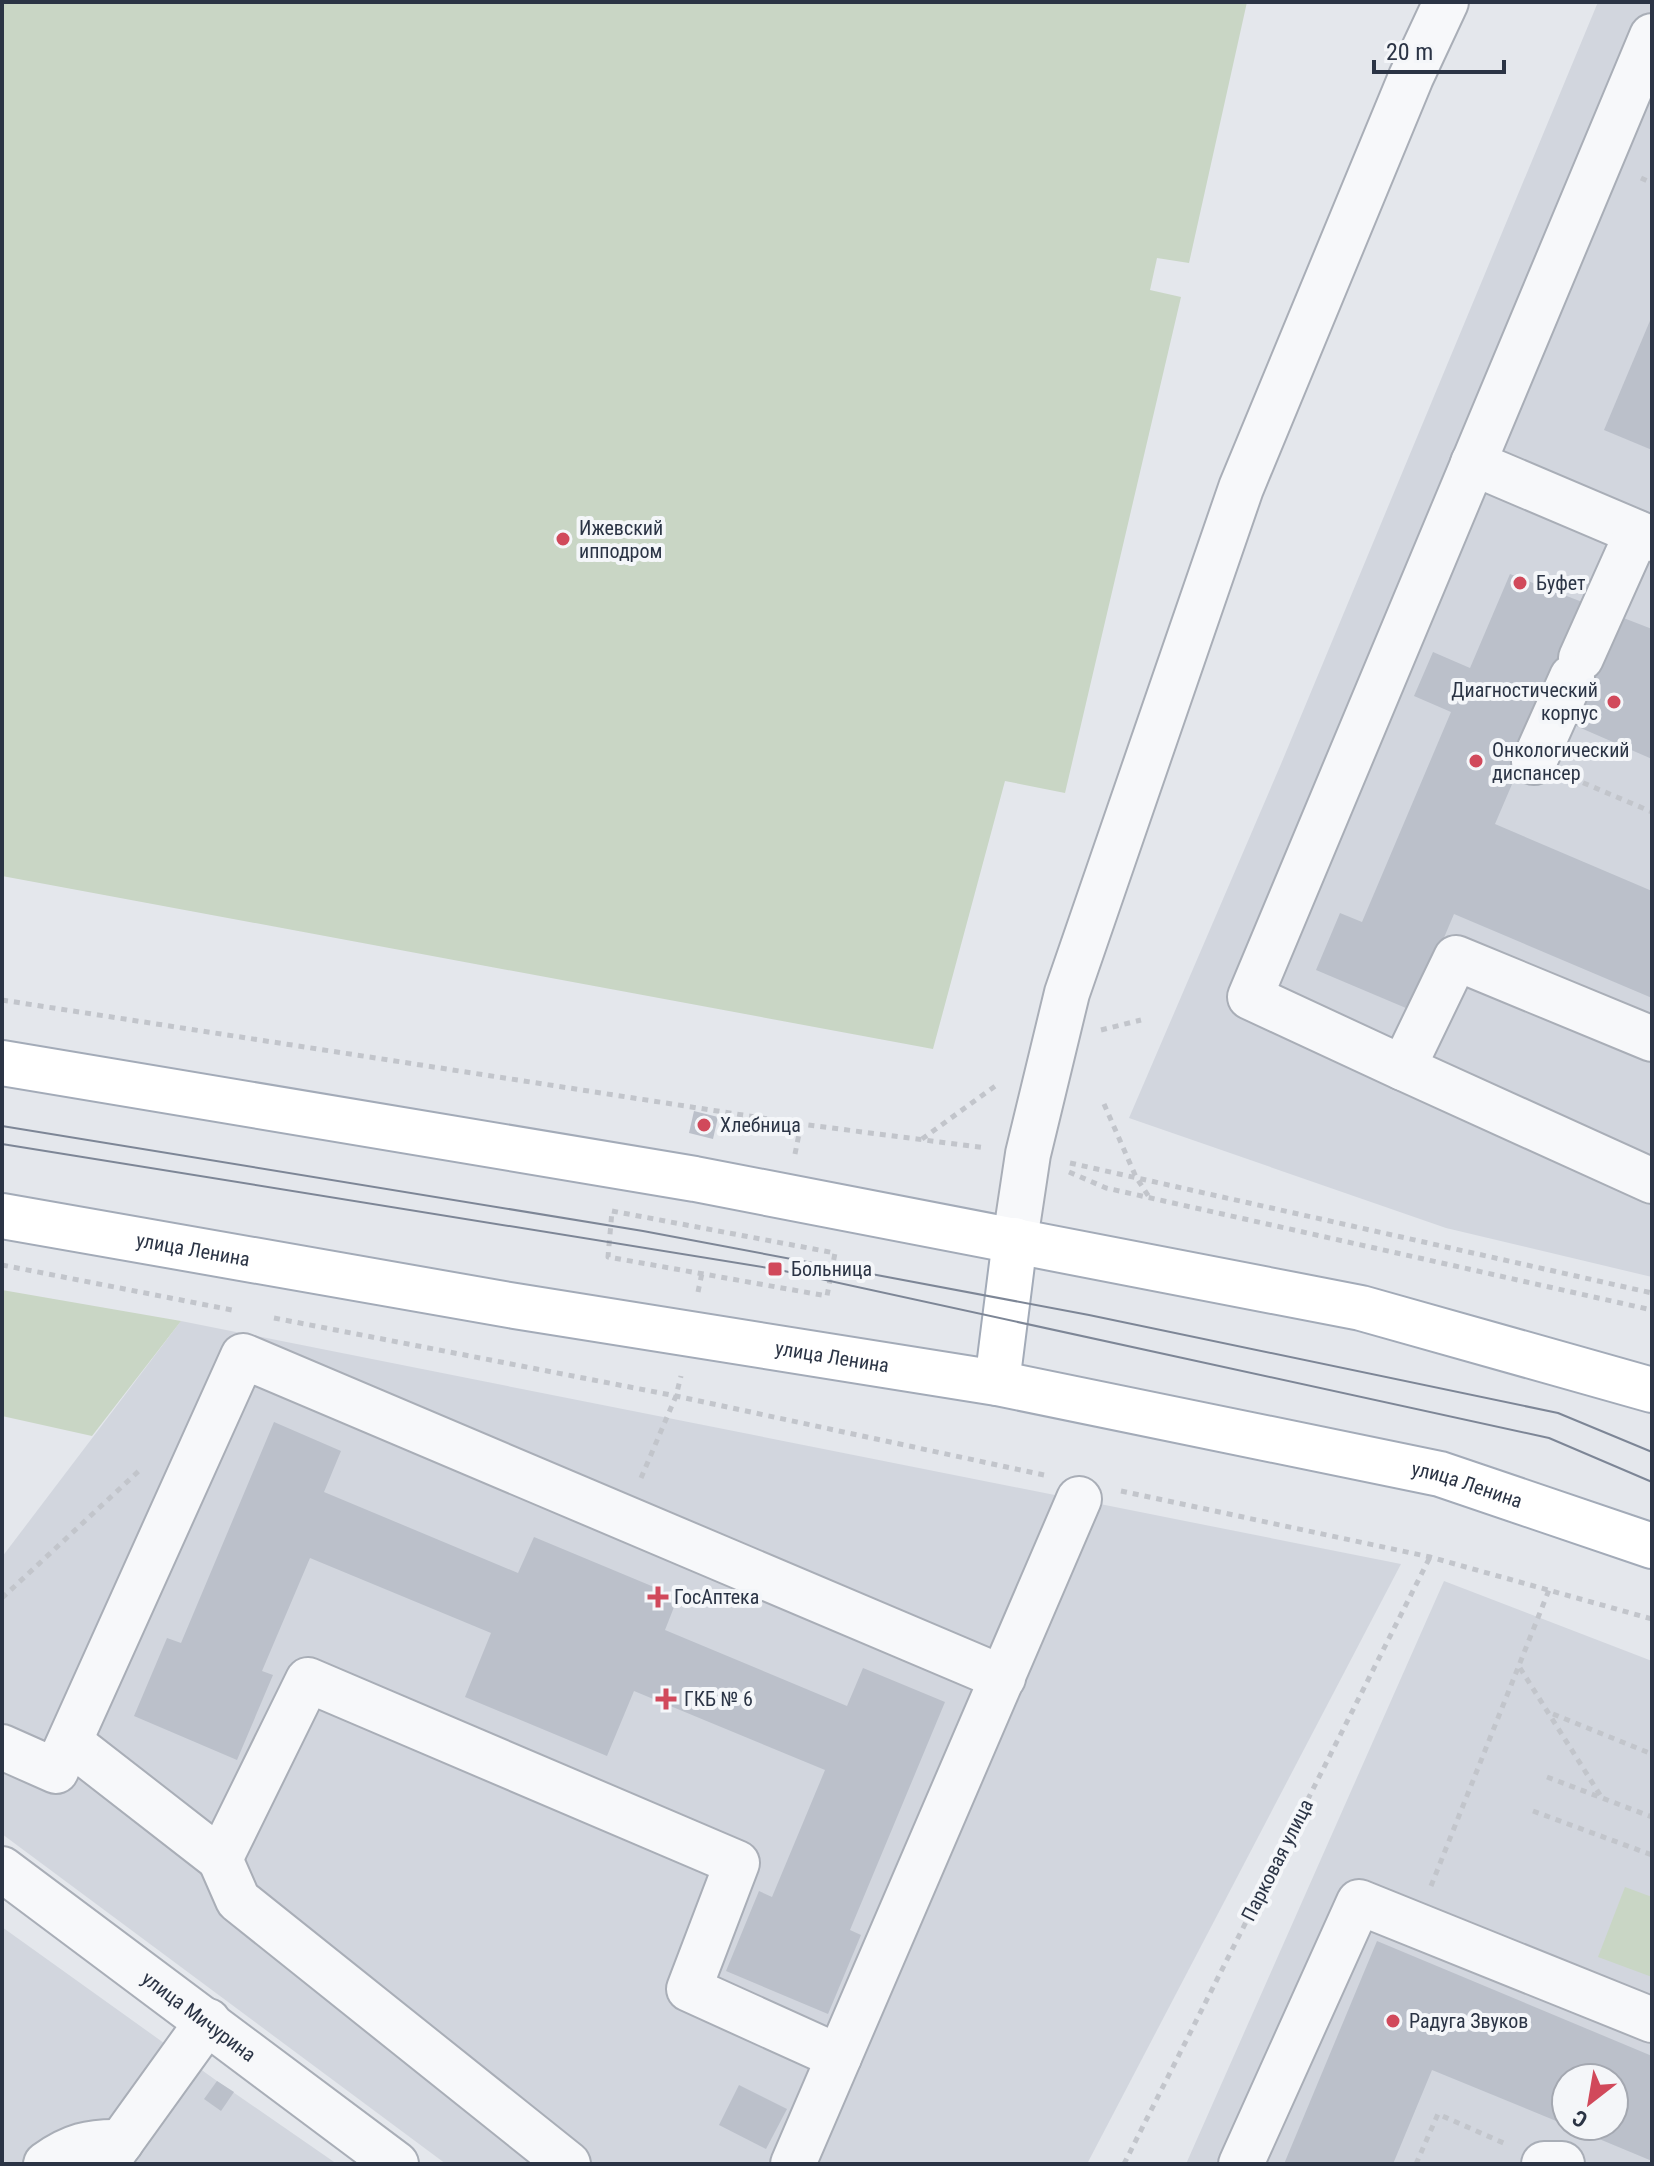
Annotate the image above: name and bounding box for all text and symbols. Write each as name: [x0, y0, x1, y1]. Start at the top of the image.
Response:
scale bar: [1374, 24, 1504, 74]
text: 20 m: [1386, 38, 1433, 66]
place label: Ижевский ипподром: [579, 516, 663, 563]
marker: Ижевский ипподром: [554, 530, 572, 548]
place label: Буфет: [1536, 571, 1586, 595]
marker: Буфет: [1511, 574, 1529, 592]
place label: Диагностический корпус: [1451, 678, 1598, 725]
marker: Диагностический корпус: [1605, 693, 1623, 711]
place label: Онкологический диспансер: [1492, 738, 1630, 785]
marker: Онкологический диспансер: [1467, 752, 1485, 770]
place label: Хлебница: [720, 1113, 801, 1137]
marker: Хлебница: [695, 1116, 713, 1134]
street label: улица Ленина: [134, 1228, 252, 1271]
place label: Больница: [791, 1257, 872, 1281]
marker: Больница: [766, 1260, 784, 1278]
street label: улица Ленина: [774, 1336, 891, 1378]
street label: улица Ленина: [1410, 1456, 1526, 1513]
place label: ГосАптека: [674, 1585, 759, 1609]
marker: ГосАптека: [649, 1588, 667, 1606]
place label: ГКБ № 6: [684, 1687, 753, 1711]
marker: ГКБ № 6: [655, 1688, 677, 1710]
street label: Парковая улица: [1236, 1795, 1318, 1925]
street label: улица Мичурина: [137, 1966, 261, 2067]
place label: Радуга Звуков: [1409, 2009, 1528, 2033]
marker: Радуга Звуков: [1384, 2012, 1402, 2030]
north arrow: [1550, 2062, 1630, 2142]
text: С: [1568, 2105, 1592, 2133]

